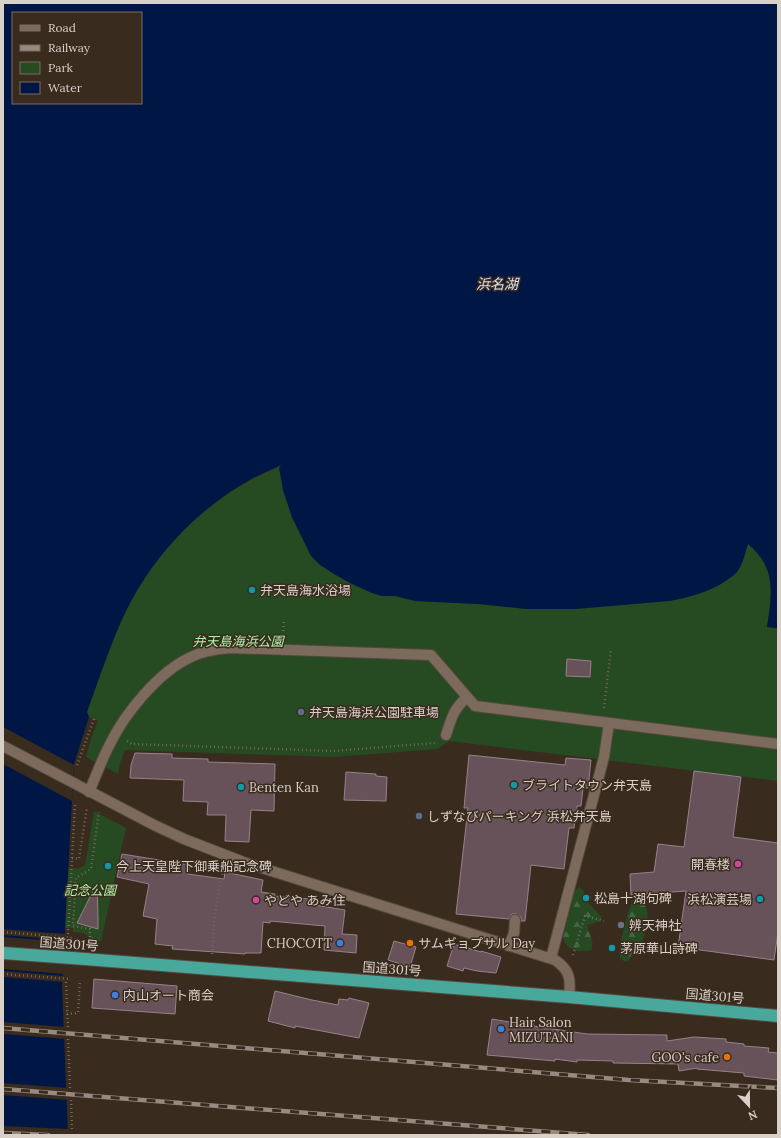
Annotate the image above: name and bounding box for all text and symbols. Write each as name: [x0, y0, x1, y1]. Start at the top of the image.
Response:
legend: [12, 12, 142, 104]
text: Road: [48, 20, 76, 35]
text: Railway: [48, 40, 91, 55]
text: Park: [48, 60, 74, 75]
text: Water: [48, 80, 83, 95]
water label: 浜名湖: [476, 275, 520, 293]
place label: 弁天島海水浴場: [260, 582, 351, 599]
marker: 弁天島海水浴場: [247, 585, 257, 595]
park label: 弁天島海浜公園: [192, 633, 285, 650]
place label: 弁天島海浜公園駐車場: [309, 704, 439, 721]
marker: 弁天島海浜公園駐車場: [296, 707, 306, 717]
place label: ブライトタウン弁天島: [522, 777, 652, 794]
place label: Benten Kan: [249, 779, 319, 796]
marker: ブライトタウン弁天島: [509, 780, 519, 790]
marker: Benten Kan: [236, 782, 246, 792]
place label: しずなびパーキング 浜松弁天島: [427, 808, 612, 825]
marker: しずなびパーキング 浜松弁天島: [414, 811, 424, 821]
place label: 開春楼: [691, 856, 730, 873]
place label: 今上天皇陛下御乗船記念碑: [116, 858, 272, 875]
marker: 開春楼: [733, 859, 743, 869]
marker: 今上天皇陛下御乗船記念碑: [103, 861, 113, 871]
park label: 記念公園: [64, 882, 118, 899]
place label: 松島十湖句碑: [594, 890, 672, 907]
place label: 浜松演芸場: [687, 891, 752, 908]
place label: やどや あみ住: [264, 892, 345, 909]
marker: 松島十湖句碑: [581, 893, 591, 903]
marker: 浜松演芸場: [755, 894, 765, 904]
marker: やどや あみ住: [251, 895, 261, 905]
place label: 辨天神社: [629, 917, 681, 934]
marker: 辨天神社: [616, 920, 626, 930]
street label: 国道301号: [39, 933, 99, 955]
place label: CHOCOTT: [267, 935, 333, 952]
place label: サムギョプサル Day: [418, 935, 535, 952]
marker: CHOCOTT: [335, 938, 345, 948]
marker: サムギョプサル Day: [405, 938, 415, 948]
place label: 茅原華山詩碑: [620, 940, 698, 957]
marker: 茅原華山詩碑: [607, 943, 617, 953]
street label: 国道301号: [362, 958, 422, 980]
street label: 国道301号: [685, 985, 745, 1007]
place label: 内山オート商会: [123, 987, 214, 1004]
marker: 内山オート商会: [110, 990, 120, 1000]
place label: Hair Salon MIZUTANI: [509, 1014, 573, 1046]
marker: Hair Salon MIZUTANI: [496, 1024, 506, 1034]
place label: GOO's cafe: [652, 1049, 719, 1066]
marker: GOO's cafe: [722, 1052, 732, 1062]
north arrow: [729, 1086, 769, 1126]
text: N: [746, 1107, 759, 1124]

